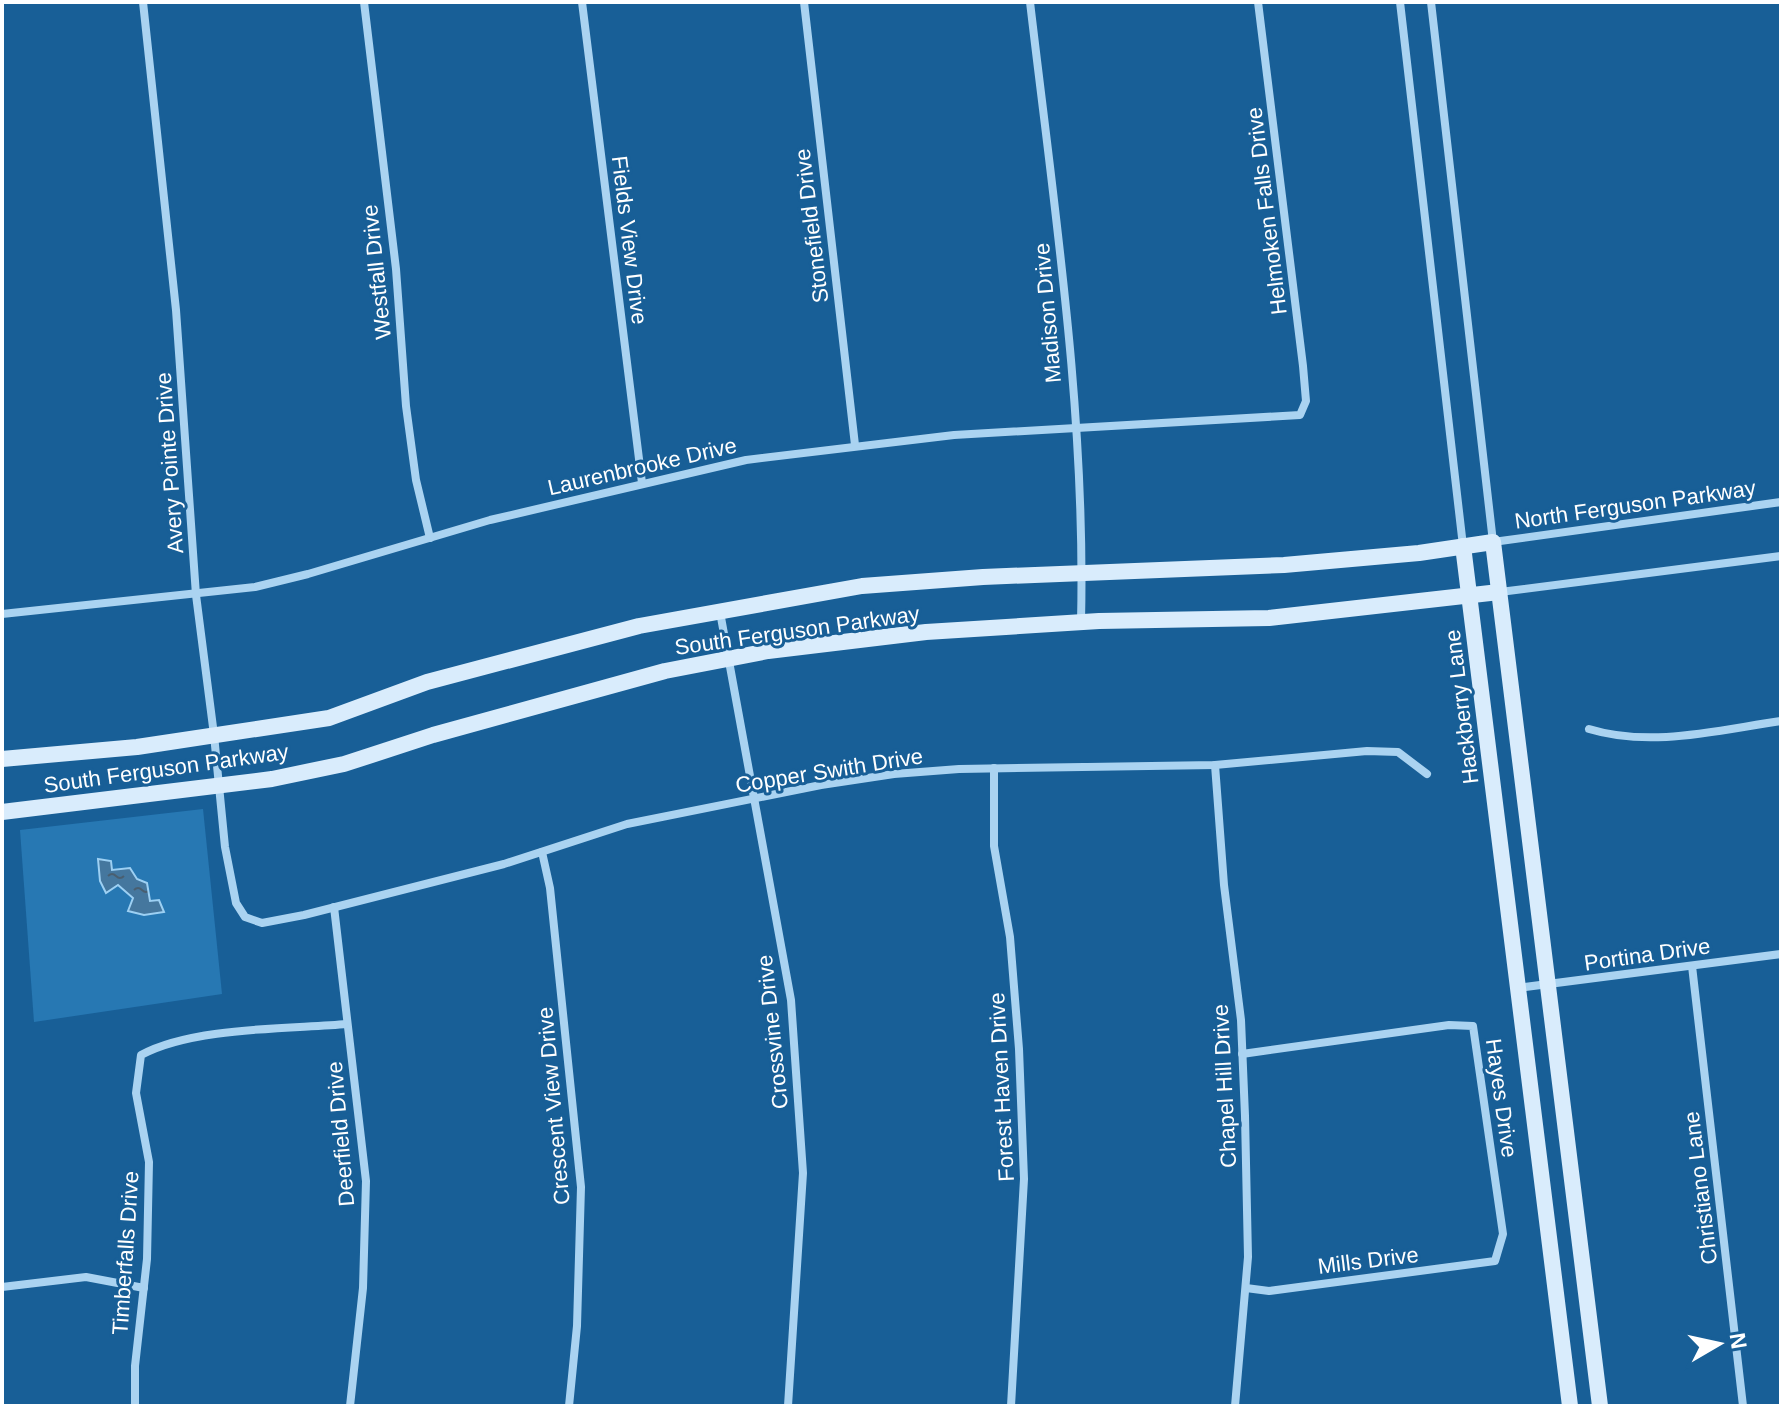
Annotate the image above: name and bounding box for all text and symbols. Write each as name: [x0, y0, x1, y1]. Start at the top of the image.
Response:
street label: Helmoken Falls Drive: [1241, 106, 1292, 316]
street label: Stonefield Drive: [790, 147, 833, 305]
street label: Fields View Drive: [607, 154, 652, 326]
street label: Westfall Drive: [357, 203, 396, 341]
street label: Madison Drive: [1029, 242, 1066, 384]
street label: Avery Pointe Drive: [151, 371, 188, 555]
street label: Laurenbrooke Drive: [545, 433, 739, 500]
street label: North Ferguson Parkway: [1513, 475, 1757, 534]
street label: South Ferguson Parkway: [673, 601, 921, 660]
street label: Hackberry Lane: [1440, 628, 1483, 786]
street label: South Ferguson Parkway: [42, 739, 290, 798]
street label: Copper Swith Drive: [734, 743, 925, 798]
street label: Portina Drive: [1582, 933, 1712, 976]
street label: Crossvine Drive: [752, 953, 793, 1110]
street label: Forest Haven Drive: [984, 992, 1019, 1182]
street label: Chapel Hill Drive: [1208, 1004, 1241, 1168]
street label: Crescent View Drive: [532, 1006, 575, 1206]
street label: Hayes Drive: [1481, 1037, 1522, 1159]
street label: Deerfield Drive: [322, 1060, 359, 1208]
street label: Christiano Lane: [1679, 1110, 1722, 1266]
street label: Timberfalls Drive: [107, 1170, 144, 1336]
street label: Mills Drive: [1316, 1242, 1420, 1279]
north arrow: [1679, 1304, 1759, 1384]
text: N: [1725, 1331, 1752, 1351]

